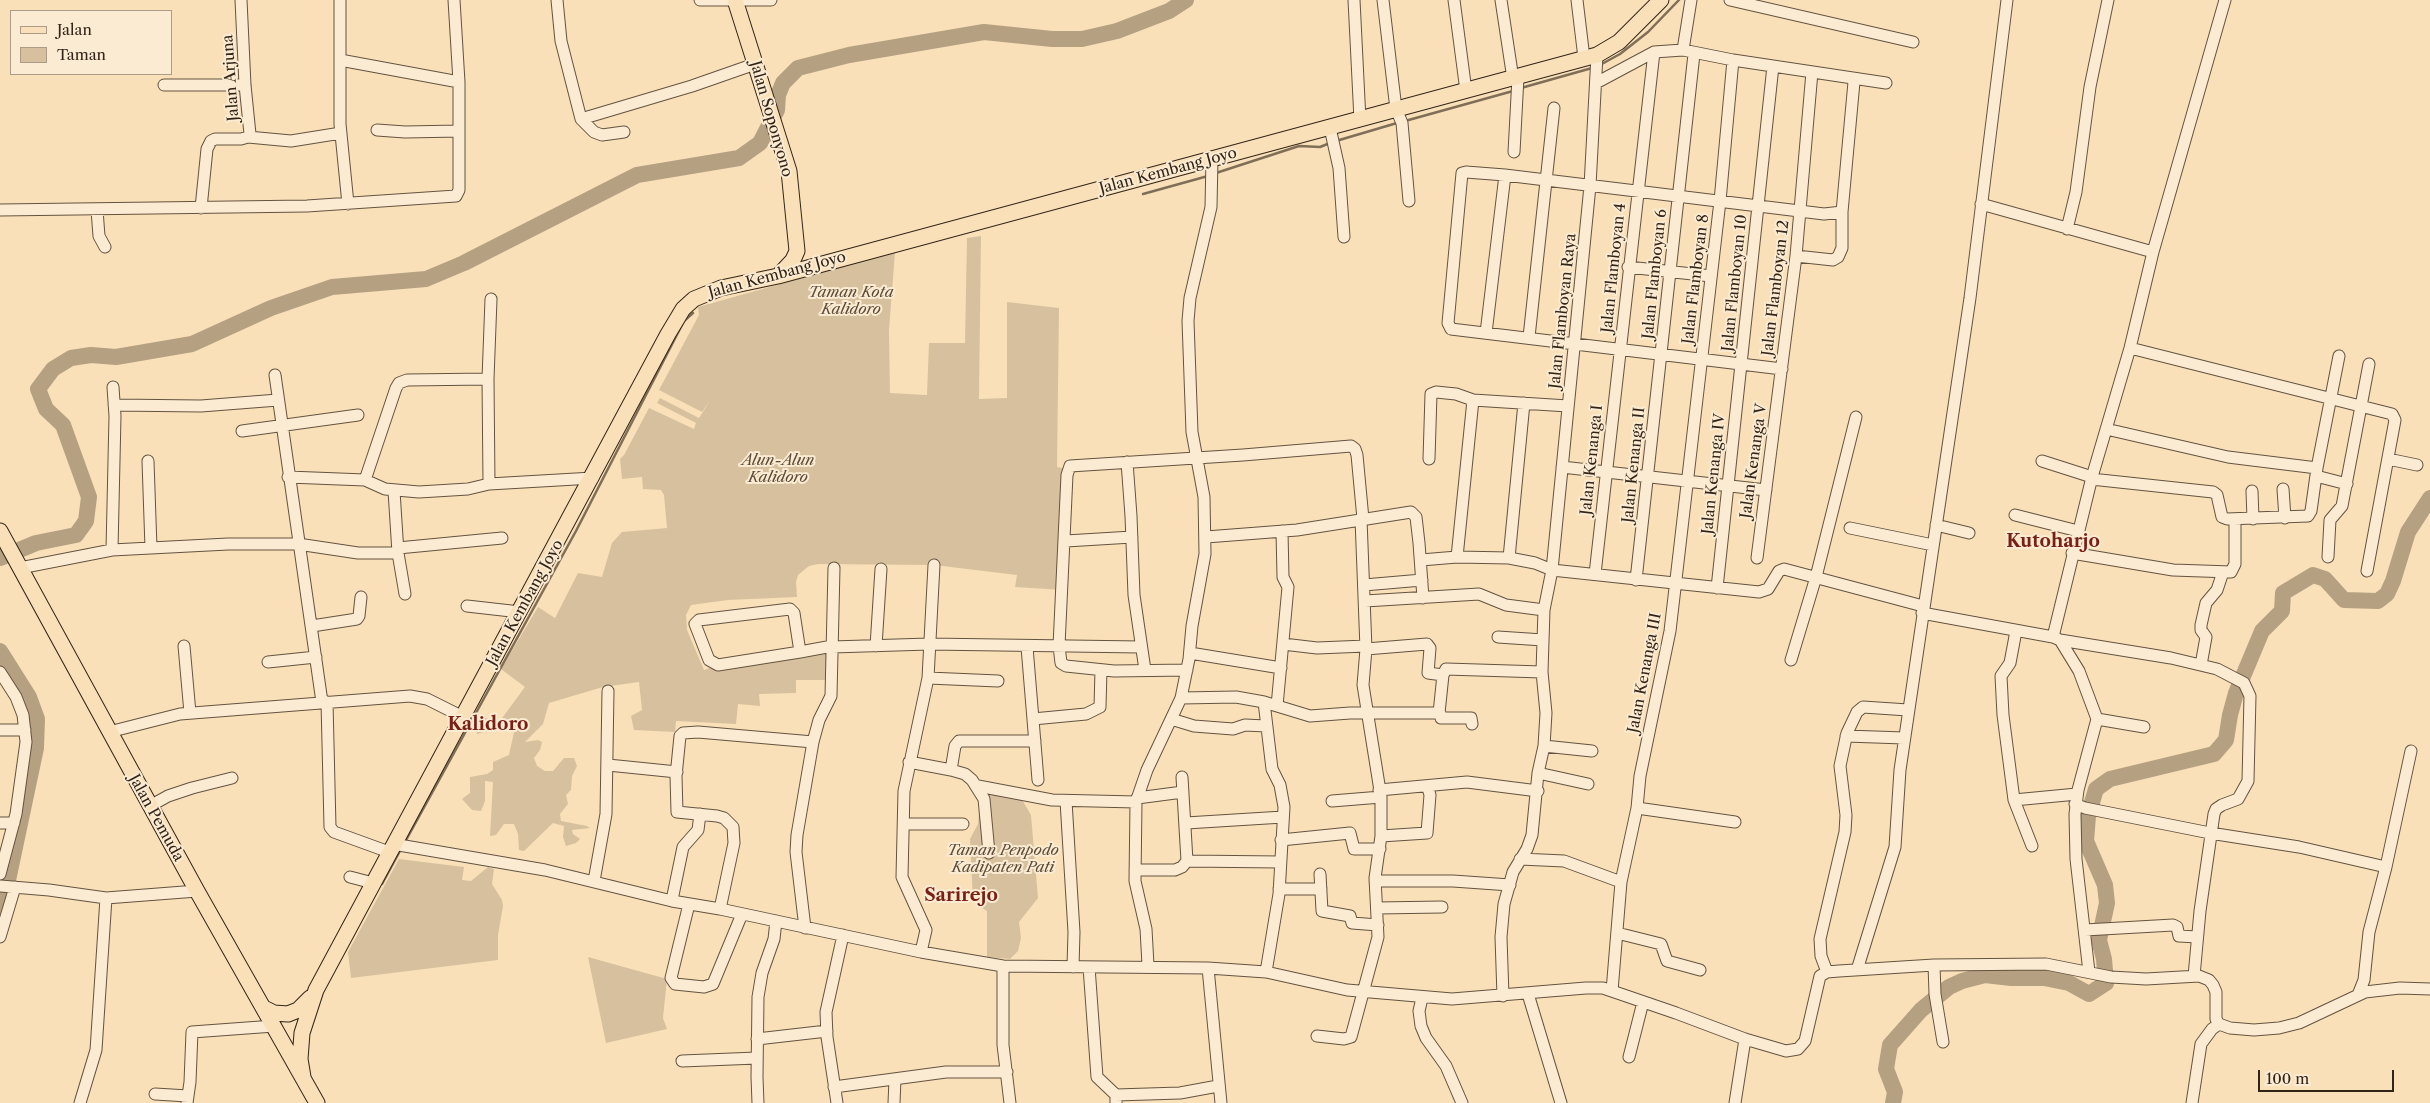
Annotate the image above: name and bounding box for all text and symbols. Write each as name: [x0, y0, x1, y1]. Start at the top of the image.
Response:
legend: [10, 10, 172, 75]
text: Jalan: [57, 20, 92, 39]
street label: Jalan Arjuna: [219, 34, 243, 122]
text: Taman: [57, 45, 106, 64]
street label: Jalan Soponyono: [746, 59, 796, 179]
street label: Jalan Kembang Joyo: [1097, 144, 1239, 198]
street label: Jalan Flamboyan 4: [1598, 202, 1630, 334]
street label: Jalan Flamboyan 6: [1639, 208, 1671, 340]
street label: Jalan Flamboyan 8: [1679, 213, 1713, 345]
street label: Jalan Flamboyan 10: [1719, 214, 1751, 352]
street label: Jalan Flamboyan 12: [1759, 219, 1793, 357]
street label: Jalan Flamboyan Raya: [1546, 232, 1580, 390]
street label: Jalan Kembang Joyo: [706, 248, 848, 302]
park label: Taman Kota Kalidoro: [808, 284, 894, 319]
street label: Jalan Kenanga V: [1737, 402, 1771, 520]
street label: Jalan Kenanga I: [1577, 404, 1607, 516]
street label: Jalan Kenanga II: [1619, 406, 1649, 524]
street label: Jalan Kenanga IV: [1699, 413, 1729, 535]
park label: Alun-Alun Kalidoro: [742, 452, 814, 487]
district label: Kutoharjo: [2006, 531, 2100, 553]
street label: Jalan Kembang Joyo: [483, 537, 567, 669]
street label: Jalan Kenanga III: [1625, 611, 1665, 735]
district label: Kalidoro: [447, 714, 529, 736]
street label: Jalan Pemuda: [125, 771, 187, 865]
park label: Taman Penpodo Kadipaten Pati: [947, 842, 1059, 877]
district label: Sarirejo: [924, 885, 998, 907]
scale bar: [2260, 1060, 2396, 1092]
text: 100 m: [2266, 1069, 2309, 1088]

